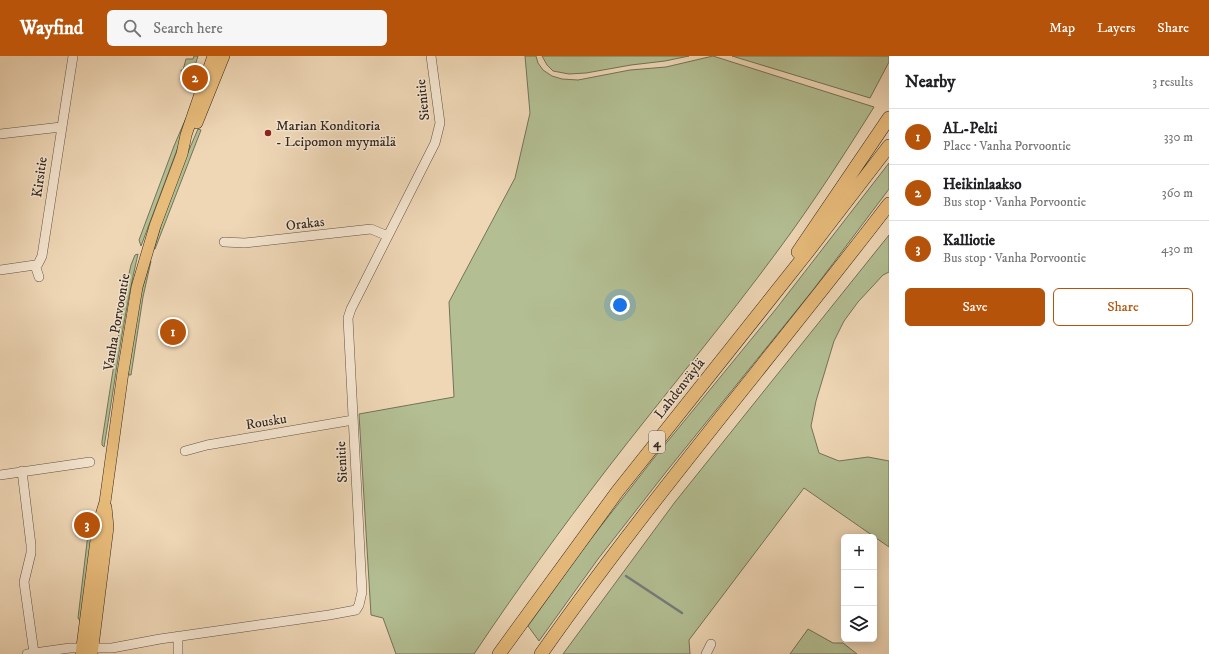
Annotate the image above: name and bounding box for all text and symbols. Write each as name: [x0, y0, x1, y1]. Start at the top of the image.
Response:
search box: [107, 10, 387, 46]
text: Wayfind: [20, 17, 83, 40]
icon: search: [121, 17, 143, 39]
text: Search here: [153, 19, 223, 38]
text: Map: [1049, 19, 1075, 37]
text: Layers: [1097, 19, 1135, 37]
text: Share: [1157, 19, 1189, 37]
pin: 2: [182, 63, 208, 93]
text: Nearby: [905, 71, 955, 93]
text: 3 results: [1152, 74, 1193, 90]
street label: Sienitie: [412, 78, 434, 121]
place label: Marian Konditoria - Leipomon myymälä: [276, 117, 396, 151]
text: AL-Pelti: [943, 119, 997, 138]
marker: Marian Konditoria - Leipomon myymälä: [263, 128, 273, 138]
text: 1: [916, 129, 920, 145]
text: 330 m: [1164, 129, 1193, 145]
text: Place · Vanha Porvoontie: [943, 138, 1071, 154]
street label: Kirsitie: [28, 155, 52, 199]
text: Heikinlaakso: [943, 175, 1022, 194]
text: 2: [915, 185, 921, 201]
text: 360 m: [1162, 185, 1193, 201]
text: Bus stop · Vanha Porvoontie: [943, 194, 1086, 210]
street label: Orakas: [285, 213, 326, 235]
text: Kalliotie: [943, 231, 995, 250]
text: 3: [916, 241, 920, 257]
text: 430 m: [1161, 241, 1193, 257]
text: Bus stop · Vanha Porvoontie: [943, 250, 1086, 266]
street label: Vanha Porvoontie: [99, 272, 134, 373]
button: Save: [905, 288, 1045, 326]
button: Share: [1053, 288, 1193, 326]
your location: [610, 295, 630, 315]
pin: 1: [160, 317, 186, 347]
street label: Lahdenväylä: [651, 355, 709, 423]
street label: Rousku: [244, 410, 288, 434]
road number: 4: [649, 431, 665, 453]
street label: Sienitie: [332, 441, 352, 483]
pin: 3: [74, 510, 100, 540]
map controls: [841, 534, 877, 642]
button: +: [841, 534, 877, 570]
button: −: [841, 570, 877, 606]
button: layers: [841, 606, 877, 642]

